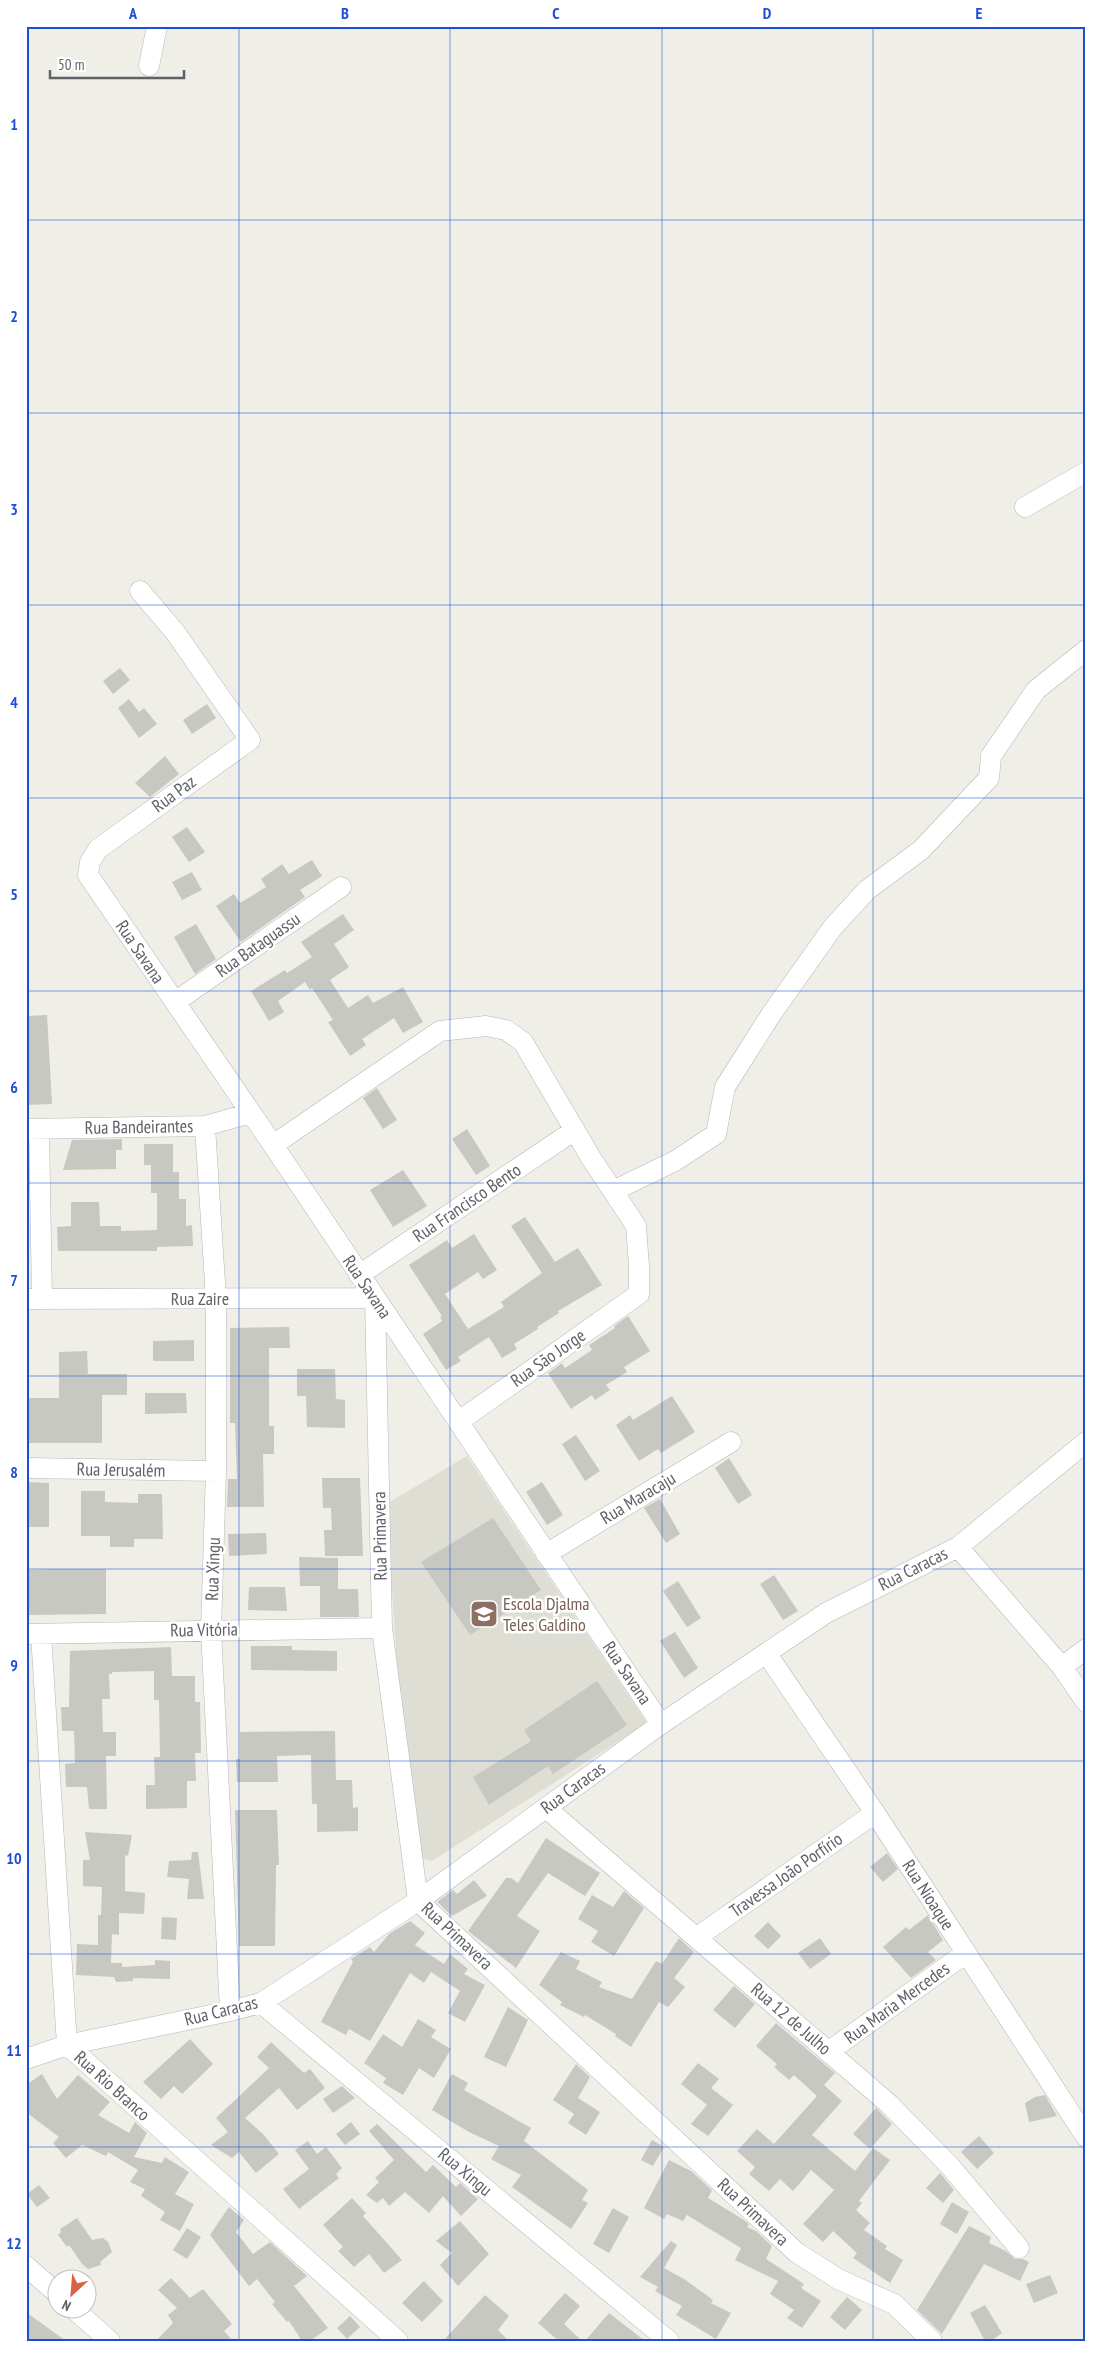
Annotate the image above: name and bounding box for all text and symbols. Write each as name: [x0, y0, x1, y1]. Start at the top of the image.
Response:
text: A: [128, 3, 138, 23]
text: B: [341, 3, 349, 23]
text: C: [552, 3, 560, 23]
text: D: [763, 3, 772, 23]
text: E: [976, 3, 983, 23]
scale bar: [50, 48, 184, 80]
text: 50 m: [58, 55, 84, 74]
text: 1: [10, 114, 18, 134]
text: 2: [10, 306, 18, 326]
text: 3: [10, 499, 18, 519]
text: 4: [10, 692, 18, 712]
street label: Rua Paz: [147, 770, 200, 817]
text: 5: [10, 884, 18, 904]
street label: Rua Bataguassu: [211, 907, 304, 982]
street label: Rua Savana: [111, 916, 170, 988]
text: 6: [10, 1077, 18, 1097]
street label: Rua Bandeirantes: [85, 1114, 193, 1139]
street label: Rua Francisco Bento: [408, 1158, 525, 1247]
street label: Rua Savana: [338, 1251, 397, 1323]
text: 7: [10, 1270, 18, 1290]
street label: Rua Zaire: [171, 1287, 229, 1310]
street label: Rua São Jorge: [506, 1323, 590, 1392]
street label: Rua Jerusalém: [77, 1457, 166, 1482]
text: 8: [10, 1462, 18, 1482]
street label: Rua Maracaju: [596, 1466, 679, 1529]
street label: Rua Primavera: [367, 1491, 392, 1581]
street label: Rua Xingu: [200, 1537, 225, 1601]
street label: Rua Caracas: [874, 1541, 951, 1596]
place label: Escola Djalma Teles Galdino: [503, 1592, 590, 1636]
school or university icon: Escola Djalma Teles Galdino: [469, 1599, 499, 1629]
street label: Rua Vitória: [170, 1617, 238, 1642]
street label: Rua Savana: [598, 1637, 657, 1709]
text: 9: [10, 1655, 18, 1675]
street label: Rua Caracas: [536, 1756, 610, 1819]
street label: Travessa João Porfírio: [725, 1827, 847, 1922]
text: 10: [6, 1848, 22, 1868]
street label: Rua Nioaque: [897, 1855, 960, 1934]
street label: Rua Primavera: [417, 1897, 498, 1975]
street label: Rua Maria Mercedes: [840, 1957, 954, 2049]
street label: Rua 12 de Julho: [747, 1978, 836, 2060]
street label: Rua Caracas: [182, 1990, 260, 2031]
text: 11: [6, 2040, 22, 2060]
street label: Rua Rio Branco: [70, 2046, 155, 2126]
street label: Rua Xingu: [434, 2142, 497, 2201]
street label: Rua Primavera: [713, 2173, 794, 2251]
text: 12: [6, 2233, 22, 2253]
north arrow: [48, 2270, 98, 2320]
text: N: [59, 2296, 74, 2315]

